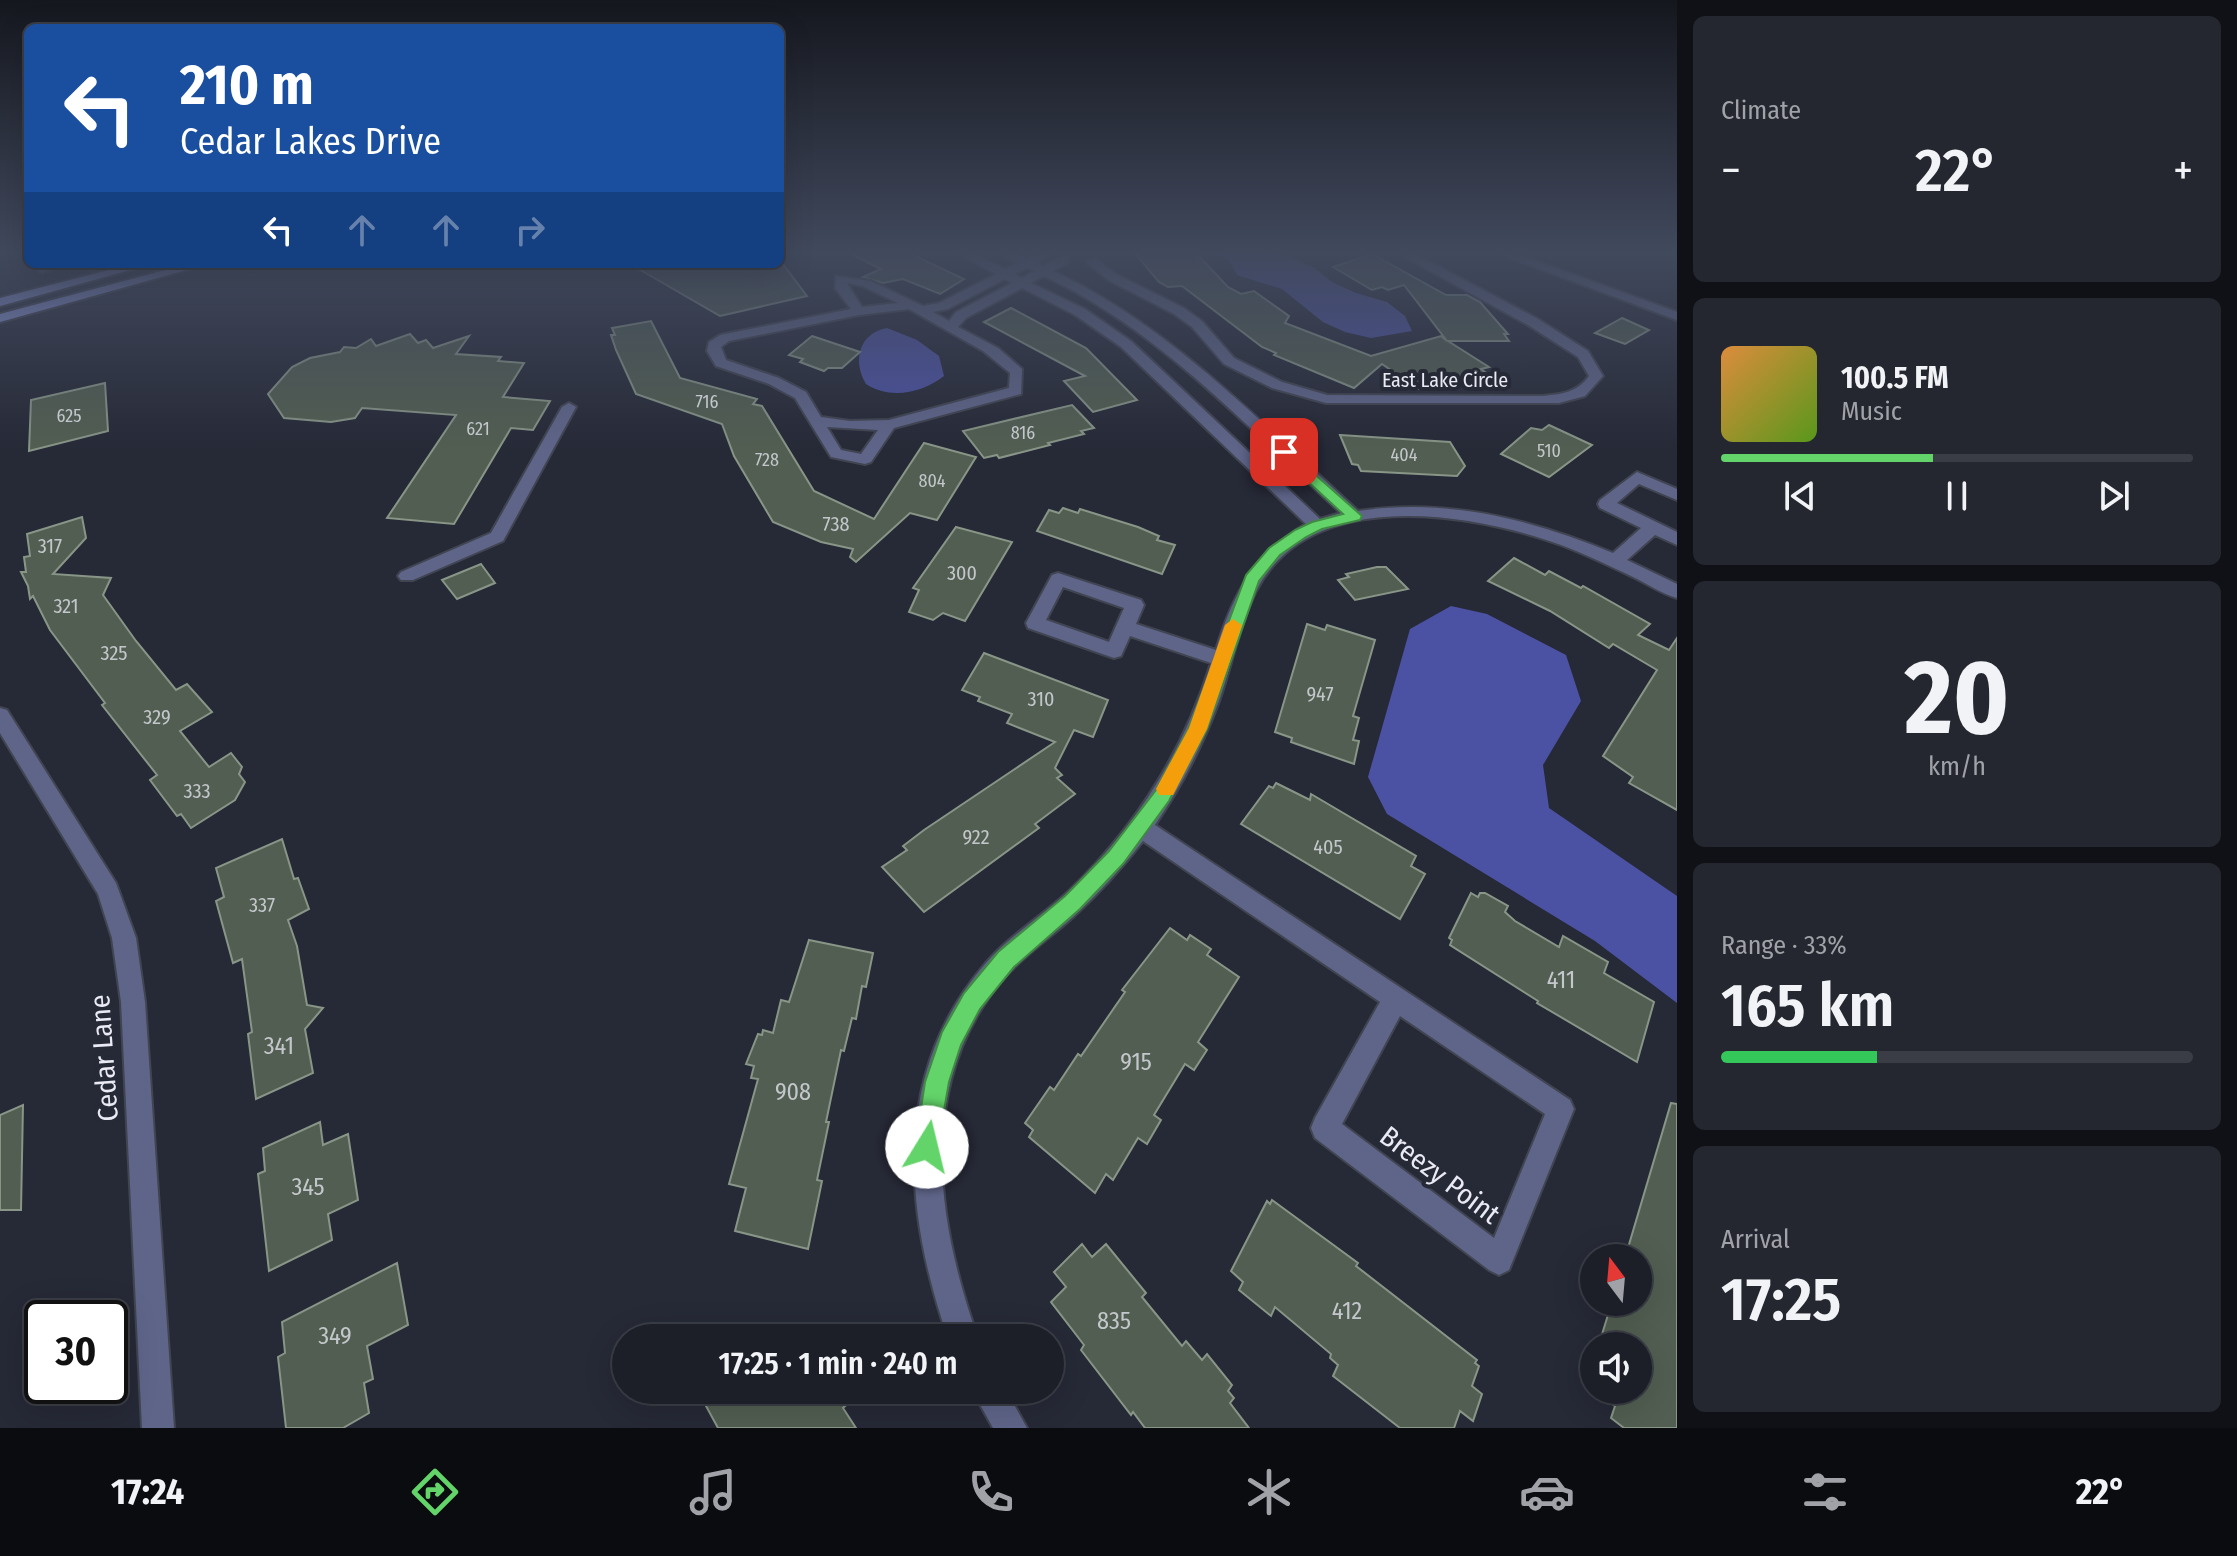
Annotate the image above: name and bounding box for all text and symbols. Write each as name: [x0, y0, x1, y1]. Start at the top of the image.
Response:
text: 210 m: [180, 52, 314, 119]
icon: left: [48, 56, 152, 160]
text: Climate: [1721, 95, 1801, 126]
text: Cedar Lakes Drive: [180, 120, 441, 164]
text: 22°: [1915, 135, 1999, 207]
text: −: [1721, 144, 1741, 197]
text: +: [2173, 144, 2193, 197]
icon: left: [256, 208, 300, 252]
icon: ahead: [340, 208, 384, 252]
icon: ahead: [424, 208, 468, 252]
icon: right: [508, 208, 552, 252]
text: 100.5 FM: [1841, 360, 1949, 396]
street label: East Lake Circle: [1382, 368, 1508, 392]
house number: 716: [695, 391, 719, 413]
text: Music: [1841, 396, 1902, 427]
house number: 625: [57, 405, 81, 427]
house number: 621: [466, 418, 490, 440]
pin: [1250, 418, 1318, 486]
house number: 816: [1011, 422, 1035, 444]
icon: arrive: [1262, 430, 1306, 474]
house number: 510: [1537, 440, 1561, 462]
house number: 404: [1391, 444, 1418, 466]
house number: 728: [755, 449, 779, 471]
house number: 804: [918, 470, 946, 492]
icon: previous: [1778, 474, 1822, 518]
icon: pause: [1935, 474, 1979, 518]
icon: next: [2092, 474, 2136, 518]
house number: 738: [823, 512, 849, 536]
house number: 317: [38, 534, 62, 558]
house number: 300: [947, 561, 977, 585]
house number: 321: [53, 594, 79, 618]
text: 20: [1905, 636, 2009, 761]
house number: 325: [101, 641, 127, 665]
house number: 947: [1307, 682, 1333, 706]
house number: 310: [1028, 687, 1054, 711]
house number: 329: [143, 705, 171, 729]
text: km/h: [1928, 751, 1986, 782]
house number: 333: [183, 779, 211, 803]
house number: 922: [962, 825, 990, 849]
house number: 405: [1313, 835, 1343, 859]
house number: 337: [249, 893, 275, 917]
text: Range · 33%: [1721, 930, 1847, 961]
house number: 411: [1547, 966, 1575, 994]
text: 165 km: [1721, 970, 1894, 1042]
street label: Cedar Lane: [83, 993, 125, 1123]
house number: 341: [264, 1032, 294, 1060]
house number: 915: [1120, 1048, 1152, 1076]
house number: 908: [775, 1078, 811, 1106]
position arrow: [885, 1105, 969, 1189]
street label: Breezy Point: [1374, 1119, 1507, 1231]
house number: 345: [291, 1173, 325, 1201]
text: Arrival: [1721, 1224, 1790, 1255]
north arrow: [1580, 1244, 1652, 1316]
map controls: [1580, 1244, 1652, 1404]
text: 17:25: [1721, 1264, 1841, 1336]
house number: 412: [1332, 1297, 1362, 1325]
speed limit sign: 30: [24, 1300, 128, 1404]
house number: 835: [1097, 1307, 1131, 1335]
house number: 349: [318, 1322, 352, 1350]
button: sound: [1580, 1332, 1652, 1404]
text: 17:25 · 1 min · 240 m: [719, 1346, 957, 1382]
icon: directions: [407, 1464, 463, 1520]
icon: music: [685, 1464, 741, 1520]
icon: phone: [963, 1464, 1019, 1520]
icon: climate: [1241, 1464, 1297, 1520]
icon: car: [1519, 1464, 1575, 1520]
icon: filters: [1797, 1464, 1853, 1520]
text: 17:24: [111, 1470, 184, 1514]
text: 22°: [2076, 1470, 2126, 1514]

